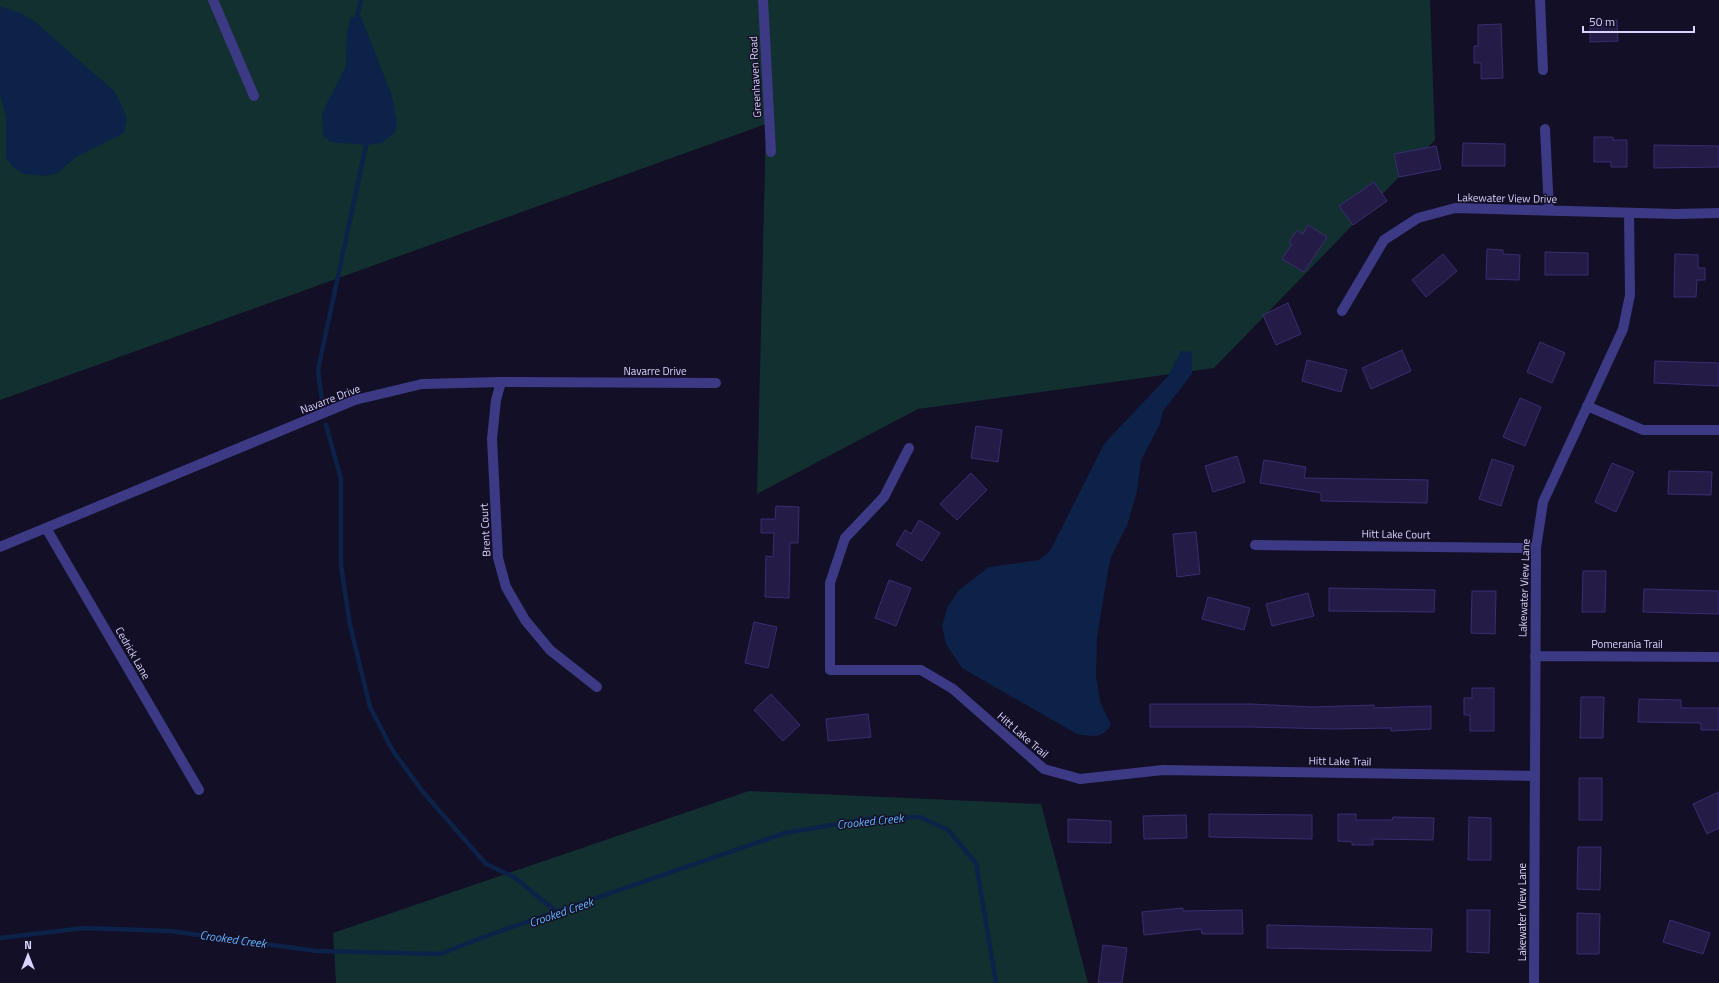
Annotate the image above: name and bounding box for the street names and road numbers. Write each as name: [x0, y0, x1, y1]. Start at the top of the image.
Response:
street label: Greenhaven Road: [745, 36, 765, 118]
street label: Lakewater View Drive: [1457, 189, 1558, 207]
street label: Navarre Drive: [623, 363, 687, 379]
street label: Navarre Drive: [298, 380, 363, 418]
street label: Brent Court: [476, 503, 494, 557]
street label: Hitt Lake Court: [1361, 525, 1431, 543]
street label: Lakewater View Lane: [1514, 538, 1534, 637]
street label: Cedrick Lane: [112, 624, 155, 683]
street label: Pomerania Trail: [1591, 636, 1663, 652]
street label: Hitt Lake Trail: [994, 708, 1052, 762]
street label: Hitt Lake Trail: [1308, 752, 1372, 770]
street label: Lakewater View Lane: [1514, 862, 1530, 961]

